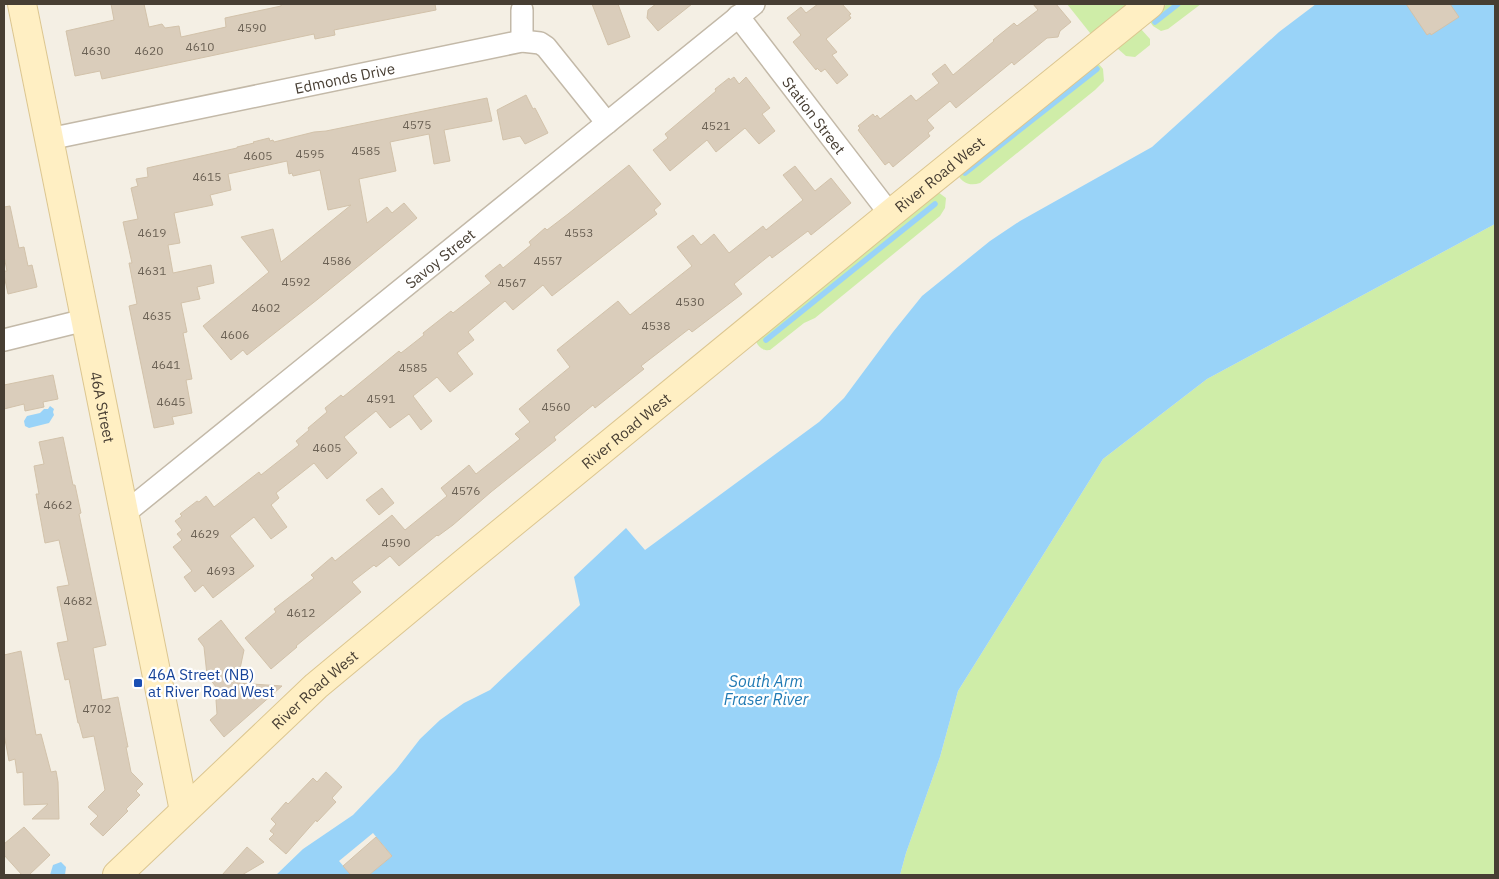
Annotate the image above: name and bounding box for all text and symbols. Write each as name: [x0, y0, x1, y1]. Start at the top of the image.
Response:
house number: 4590: [238, 20, 266, 35]
house number: 4610: [186, 39, 214, 54]
house number: 4630: [82, 43, 110, 58]
house number: 4620: [135, 43, 163, 58]
street label: Edmonds Drive: [293, 58, 396, 97]
street label: Station Street: [778, 73, 850, 158]
house number: 4575: [403, 117, 431, 132]
house number: 4521: [702, 118, 730, 133]
street label: River Road West: [891, 132, 988, 216]
house number: 4585: [352, 143, 380, 158]
house number: 4595: [296, 146, 324, 161]
house number: 4605: [244, 148, 272, 163]
house number: 4615: [193, 169, 221, 184]
street label: Savoy Street: [401, 224, 479, 292]
house number: 4619: [138, 225, 166, 240]
house number: 4553: [565, 225, 593, 240]
house number: 4586: [323, 253, 351, 268]
house number: 4557: [534, 253, 562, 268]
house number: 4631: [138, 263, 166, 278]
house number: 4592: [282, 274, 310, 289]
house number: 4567: [498, 275, 526, 290]
house number: 4530: [676, 294, 704, 309]
house number: 4602: [252, 300, 280, 315]
house number: 4635: [143, 308, 171, 323]
house number: 4538: [642, 318, 670, 333]
house number: 4606: [221, 327, 249, 342]
house number: 4641: [152, 357, 180, 372]
house number: 4585: [399, 360, 427, 375]
street label: 46A Street: [86, 370, 119, 444]
street label: River Road West: [577, 388, 674, 473]
house number: 4591: [367, 391, 395, 406]
house number: 4645: [157, 394, 185, 409]
house number: 4560: [542, 399, 570, 414]
house number: 4605: [313, 440, 341, 455]
house number: 4576: [452, 483, 480, 498]
house number: 4662: [44, 497, 72, 512]
house number: 4629: [191, 526, 219, 541]
house number: 4590: [382, 535, 410, 550]
house number: 4693: [207, 563, 235, 578]
house number: 4682: [64, 593, 92, 608]
house number: 4612: [287, 605, 315, 620]
street label: River Road West: [267, 646, 362, 733]
place label: 46A Street (NB) at River Road West: [148, 665, 275, 701]
water label: South Arm Fraser River: [724, 671, 809, 709]
marker: 46A Street (NB) at River Road West: [132, 677, 144, 689]
house number: 4702: [83, 701, 111, 716]

